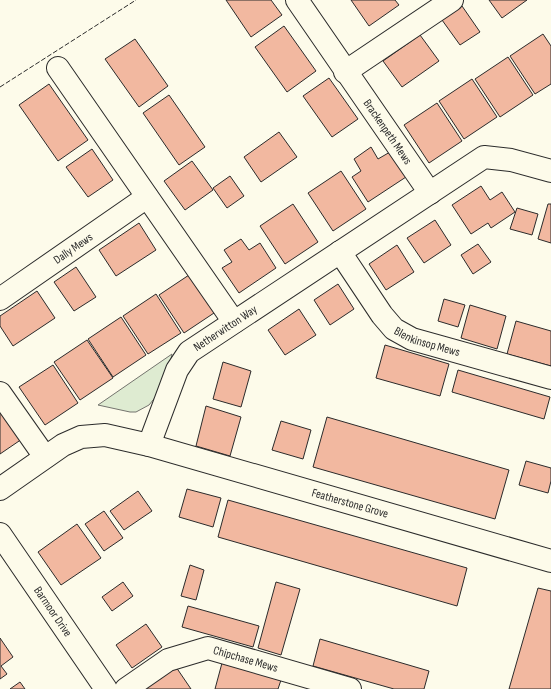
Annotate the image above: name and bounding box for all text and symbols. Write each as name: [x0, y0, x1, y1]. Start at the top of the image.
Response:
street label: Brackenpeth Mews: [360, 97, 415, 168]
street label: Dally Mews: [51, 230, 96, 268]
street label: Netherwitton Way: [191, 302, 260, 355]
street label: Blenkinsop Mews: [391, 324, 462, 360]
street label: Featherstone Grove: [310, 485, 390, 522]
street label: Barmoor Drive: [30, 584, 75, 640]
street label: Chipchase Mews: [211, 643, 280, 676]

